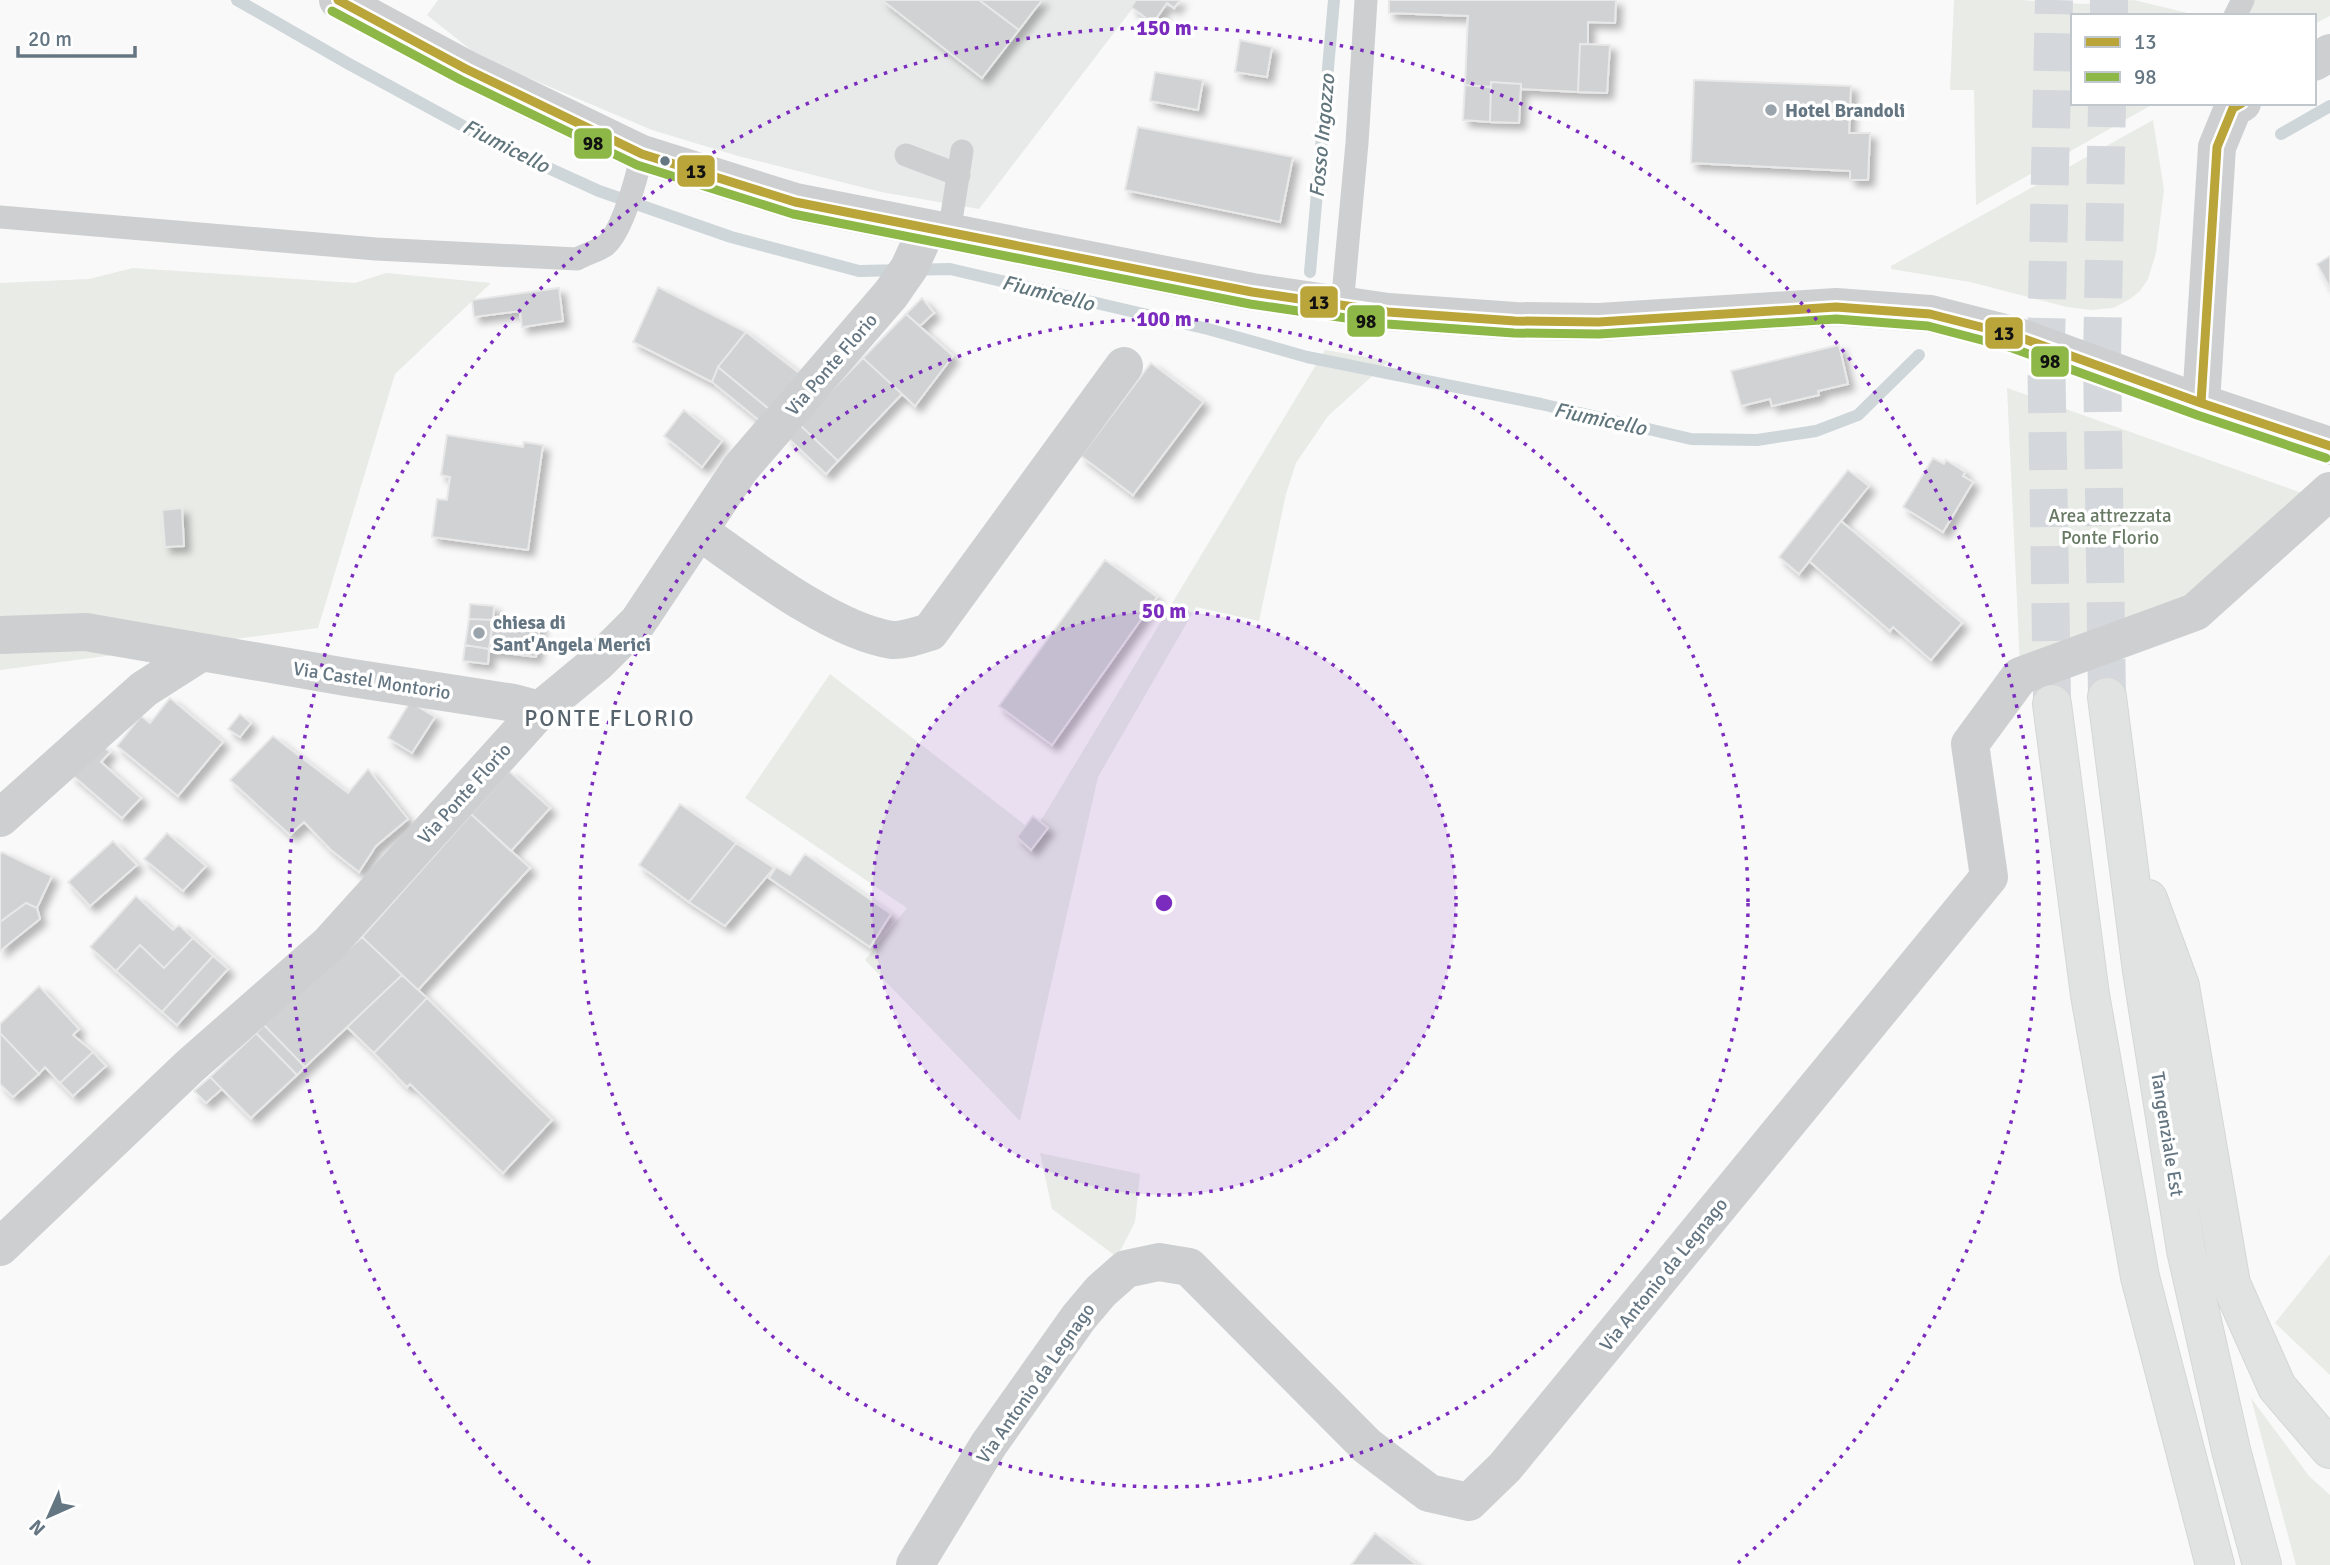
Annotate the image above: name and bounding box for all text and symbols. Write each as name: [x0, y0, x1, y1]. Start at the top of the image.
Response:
scale bar: [18, 14, 135, 58]
legend: [2071, 14, 2316, 105]
text: 150 m: [1136, 15, 1192, 41]
text: 20 m: [28, 26, 72, 52]
text: 13: [2134, 29, 2157, 55]
text: 98: [2134, 64, 2157, 90]
water label: Fosso Ingozzo: [1304, 72, 1340, 199]
place label: Hotel Brandoli: [1785, 99, 1905, 123]
marker: Hotel Brandoli: [1763, 102, 1779, 118]
water label: Fiumicello: [458, 113, 555, 179]
line badge: 98: [573, 127, 613, 160]
text: 98: [583, 132, 603, 156]
unlabelled marker: [658, 154, 672, 168]
line badge: 13: [676, 154, 716, 188]
text: 13: [686, 160, 706, 184]
water label: Fiumicello: [999, 269, 1098, 317]
line badge: 13: [1299, 285, 1339, 319]
text: 13: [1309, 291, 1329, 315]
line badge: 98: [1346, 304, 1386, 338]
text: 100 m: [1136, 306, 1192, 332]
street label: Via Ponte Florio: [781, 308, 883, 421]
text: 98: [1356, 310, 1376, 334]
line badge: 13: [1984, 316, 2024, 350]
text: 13: [1994, 322, 2014, 346]
line badge: 98: [2030, 345, 2070, 378]
text: 98: [2040, 350, 2060, 374]
water label: Fiumicello: [1551, 397, 1650, 442]
park label: Area attrezzata Ponte Florio: [2048, 504, 2172, 550]
text: 50 m: [1142, 598, 1186, 624]
place label: chiesa di Sant'Angela Merici: [493, 611, 651, 657]
marker: chiesa di Sant'Angela Merici: [471, 625, 487, 641]
street label: Via Castel Montorio: [291, 657, 452, 705]
district label: PONTE FLORIO: [524, 704, 696, 733]
street label: Via Ponte Florio: [413, 738, 517, 849]
centre of rings: [1152, 891, 1176, 915]
street label: Tangenziale Est: [2145, 1070, 2189, 1199]
street label: Via Antonio da Legnago: [1595, 1193, 1733, 1356]
street label: Via Antonio da Legnago: [971, 1299, 1100, 1468]
north arrow: [14, 1481, 84, 1551]
text: N: [25, 1514, 51, 1540]

